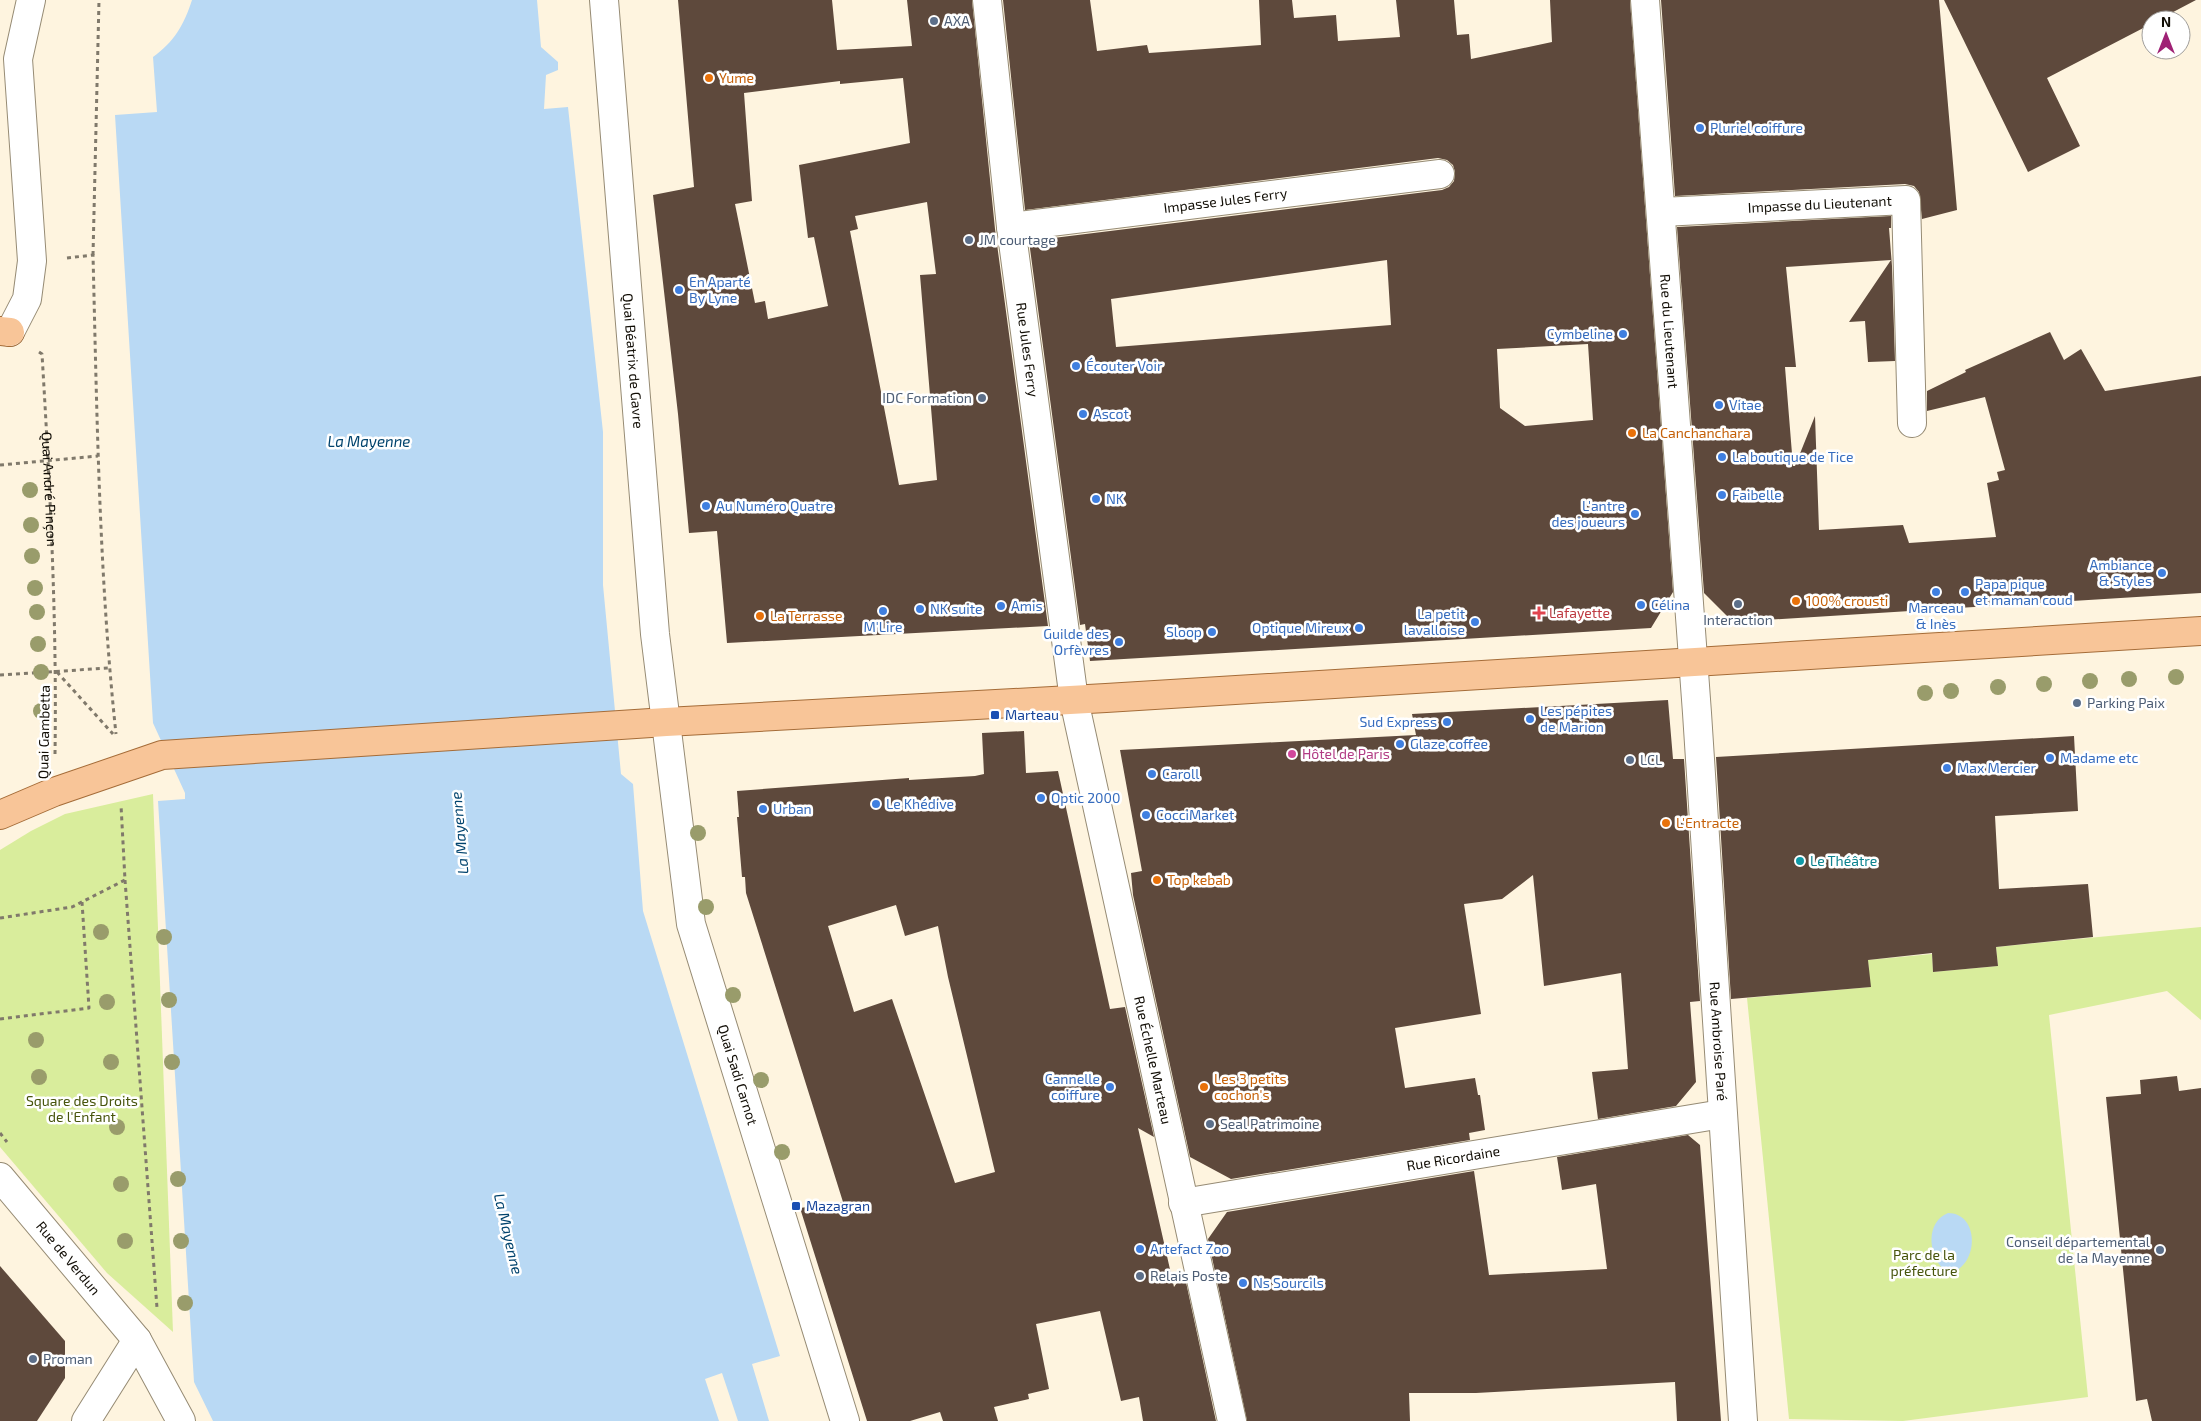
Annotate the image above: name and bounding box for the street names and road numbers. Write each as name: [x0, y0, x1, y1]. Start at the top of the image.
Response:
street label: Impasse Jules Ferry: [1162, 184, 1289, 216]
street label: Impasse du Lieutenant: [1747, 192, 1892, 216]
street label: Rue du Lieutenant: [1657, 273, 1682, 389]
street label: Quai Béatrix de Gavre: [620, 292, 647, 429]
street label: Rue Jules Ferry: [1013, 301, 1043, 398]
street label: Quai André Pinçon: [39, 431, 61, 547]
street label: Quai Gambetta: [34, 685, 53, 779]
street label: Rue Ambroise Paré: [1706, 981, 1731, 1102]
street label: Rue Échelle Marteau: [1131, 994, 1176, 1126]
street label: Quai Sadi Carnot: [715, 1022, 762, 1127]
street label: Rue Ricordaine: [1405, 1142, 1501, 1174]
street label: Rue de Verdun: [33, 1218, 104, 1298]

